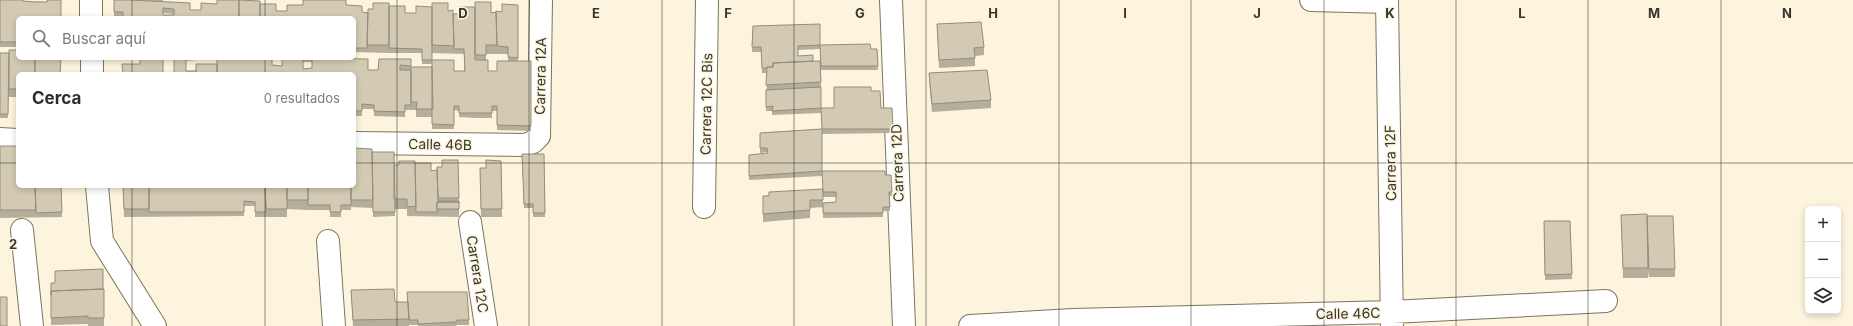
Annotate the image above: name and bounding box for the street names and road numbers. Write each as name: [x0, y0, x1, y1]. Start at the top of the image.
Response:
street label: Carrera 12A: [531, 37, 549, 115]
street label: Carrera 12C Bis: [697, 53, 715, 155]
street label: Carrera 12D: [887, 124, 907, 202]
street label: Carrera 12F: [1381, 125, 1399, 201]
street label: Calle 46B: [408, 135, 472, 153]
street label: Carrera 12C: [463, 234, 493, 314]
street label: Calle 46C: [1315, 304, 1381, 322]

